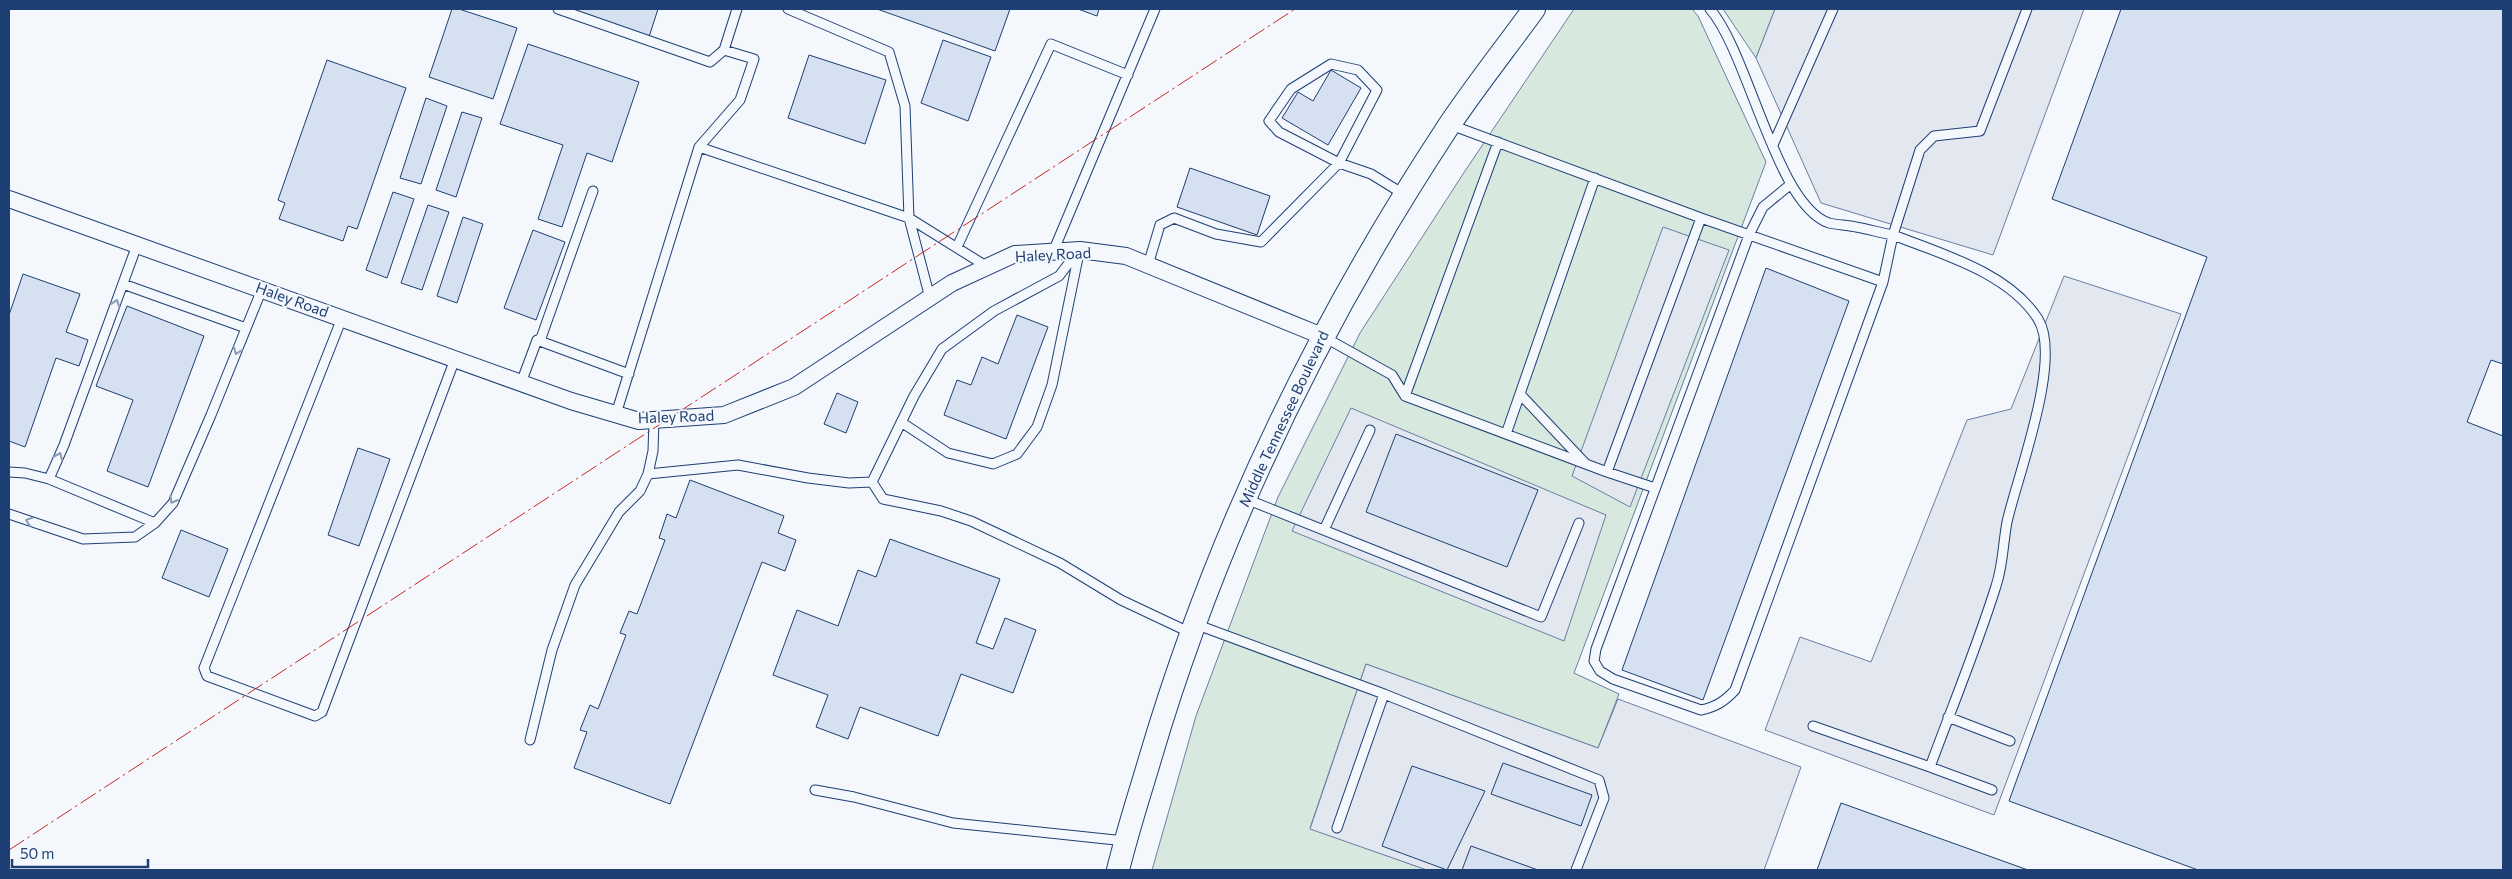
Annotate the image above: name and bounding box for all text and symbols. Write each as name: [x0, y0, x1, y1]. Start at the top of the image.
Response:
street label: Haley Road: [1014, 243, 1092, 265]
street label: Haley Road: [253, 278, 331, 321]
one-way arrow: [110, 300, 120, 308]
street label: Middle Tennessee Boulevard: [1234, 328, 1332, 510]
one-way arrow: [233, 346, 243, 355]
street label: Haley Road: [638, 406, 714, 426]
one-way arrow: [53, 452, 64, 461]
one-way arrow: [169, 495, 179, 504]
one-way arrow: [25, 517, 34, 527]
scale bar: [12, 836, 149, 868]
text: 50 m: [20, 844, 54, 862]

